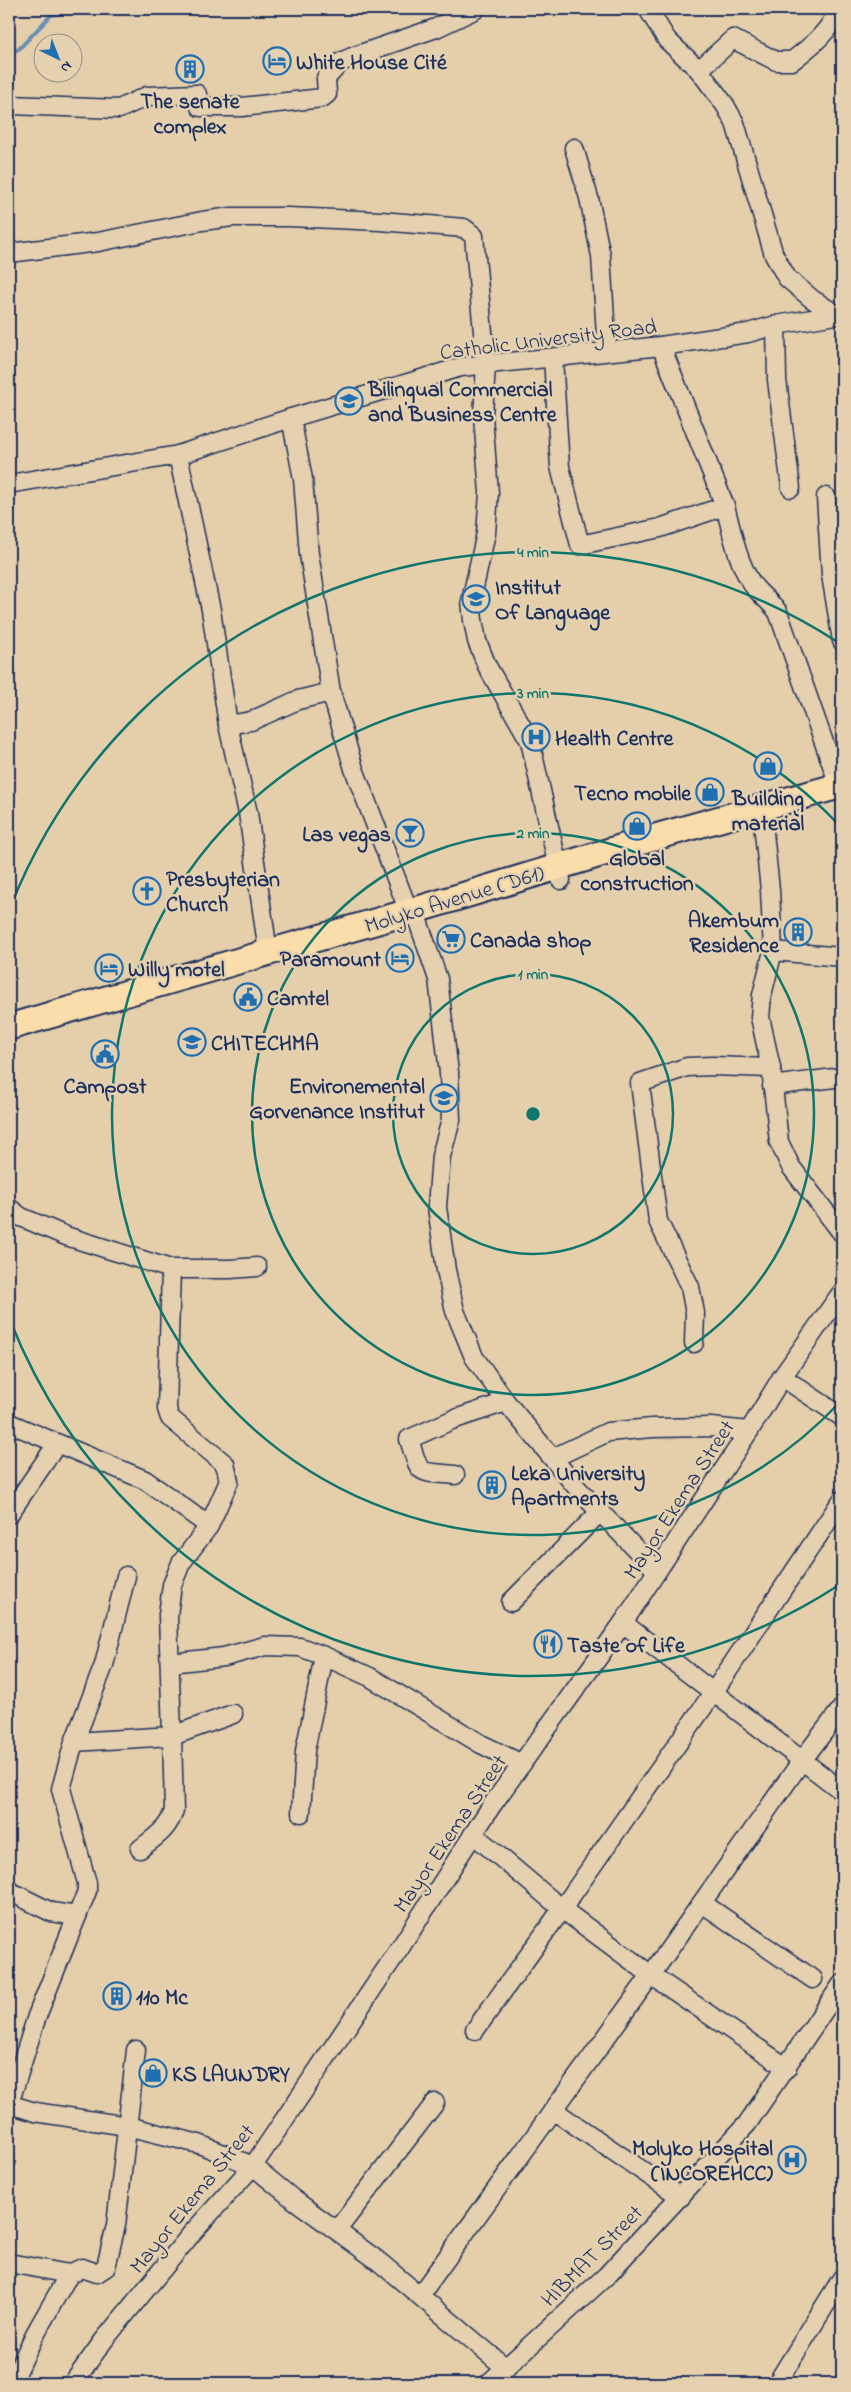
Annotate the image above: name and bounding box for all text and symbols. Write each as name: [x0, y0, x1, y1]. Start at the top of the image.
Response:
north arrow: [32, 32, 82, 82]
hotel icon: White House Cité: [262, 46, 292, 76]
place label: White House Cité: [296, 48, 448, 80]
building icon: The senate complex: [175, 54, 205, 84]
text: N: [55, 56, 76, 77]
place label: The senate complex: [140, 87, 241, 144]
street label: Catholic University Road: [438, 312, 659, 371]
place label: Bilingual Commercial and Business Centre: [367, 375, 558, 432]
school or university icon: Bilingual Commercial and Business Centre: [334, 386, 364, 416]
text: 4 min: [516, 542, 549, 564]
place label: Institut Of Language: [495, 573, 611, 631]
school or university icon: Institut Of Language: [461, 584, 491, 614]
text: 3 min: [516, 683, 549, 705]
hospital icon: Health Centre: [521, 722, 551, 752]
place label: Health Centre: [555, 724, 675, 756]
shop icon: Building material: [753, 751, 783, 781]
shop icon: Tecno mobile: [695, 777, 725, 807]
place label: Tecno mobile: [574, 779, 692, 811]
place label: Building material: [731, 784, 805, 841]
shop icon: Global construction: [622, 811, 652, 841]
bar icon: Las vegas: [395, 818, 425, 848]
place label: Las vegas: [302, 820, 391, 853]
text: 2 min: [516, 823, 550, 845]
place label: Global construction: [580, 844, 694, 901]
street label: Molyko Avenue (D61): [361, 858, 549, 944]
place label: Presbyterian Church: [166, 865, 280, 922]
church icon: Presbyterian Church: [132, 876, 162, 906]
place label: Akembum Residence: [688, 906, 780, 963]
building icon: Akembum Residence: [783, 917, 813, 947]
supermarket icon: Canada shop: [436, 924, 466, 954]
place label: Canada shop: [470, 926, 592, 958]
hotel icon: Paramount: [385, 943, 415, 973]
place label: Paramount: [280, 945, 382, 977]
hotel icon: Willy motel: [94, 953, 124, 983]
place label: Willy motel: [128, 955, 225, 988]
text: 1 min: [518, 964, 549, 986]
public building icon: Camtel: [233, 982, 263, 1012]
place label: Camtel: [267, 984, 329, 1016]
school or university icon: CHITECHMA: [177, 1027, 207, 1057]
place label: CHITECHMA: [211, 1029, 319, 1061]
public building icon: Campost: [90, 1039, 120, 1069]
place label: Campost: [63, 1072, 147, 1104]
place label: Environemental Gorvenance Institut: [249, 1072, 426, 1129]
school or university icon: Environemental Gorvenance Institut: [429, 1083, 459, 1113]
centre of rings: [524, 1105, 542, 1123]
street label: Mayor Ekema Street: [617, 1414, 745, 1587]
place label: Leka University Apartments: [511, 1459, 645, 1516]
building icon: Leka University Apartments: [477, 1470, 507, 1500]
restaurant icon: Taste of Life: [533, 1629, 563, 1659]
place label: Taste of Life: [567, 1631, 686, 1663]
street label: Mayor Ekema Street: [387, 1749, 518, 1921]
building icon: 110 Mc: [102, 1981, 132, 2011]
place label: 110 Mc: [136, 1983, 189, 2015]
shop icon: KS LAUNDRY: [138, 2058, 168, 2088]
place label: KS LAUNDRY: [172, 2060, 291, 2092]
street label: Mayor Ekema Street: [123, 2118, 265, 2282]
place label: Molyko Hospital (INCOREHCC): [632, 2134, 774, 2191]
hospital icon: Molyko Hospital (INCOREHCC): [777, 2145, 807, 2175]
street label: HIBMAT Street: [535, 2198, 652, 2316]

